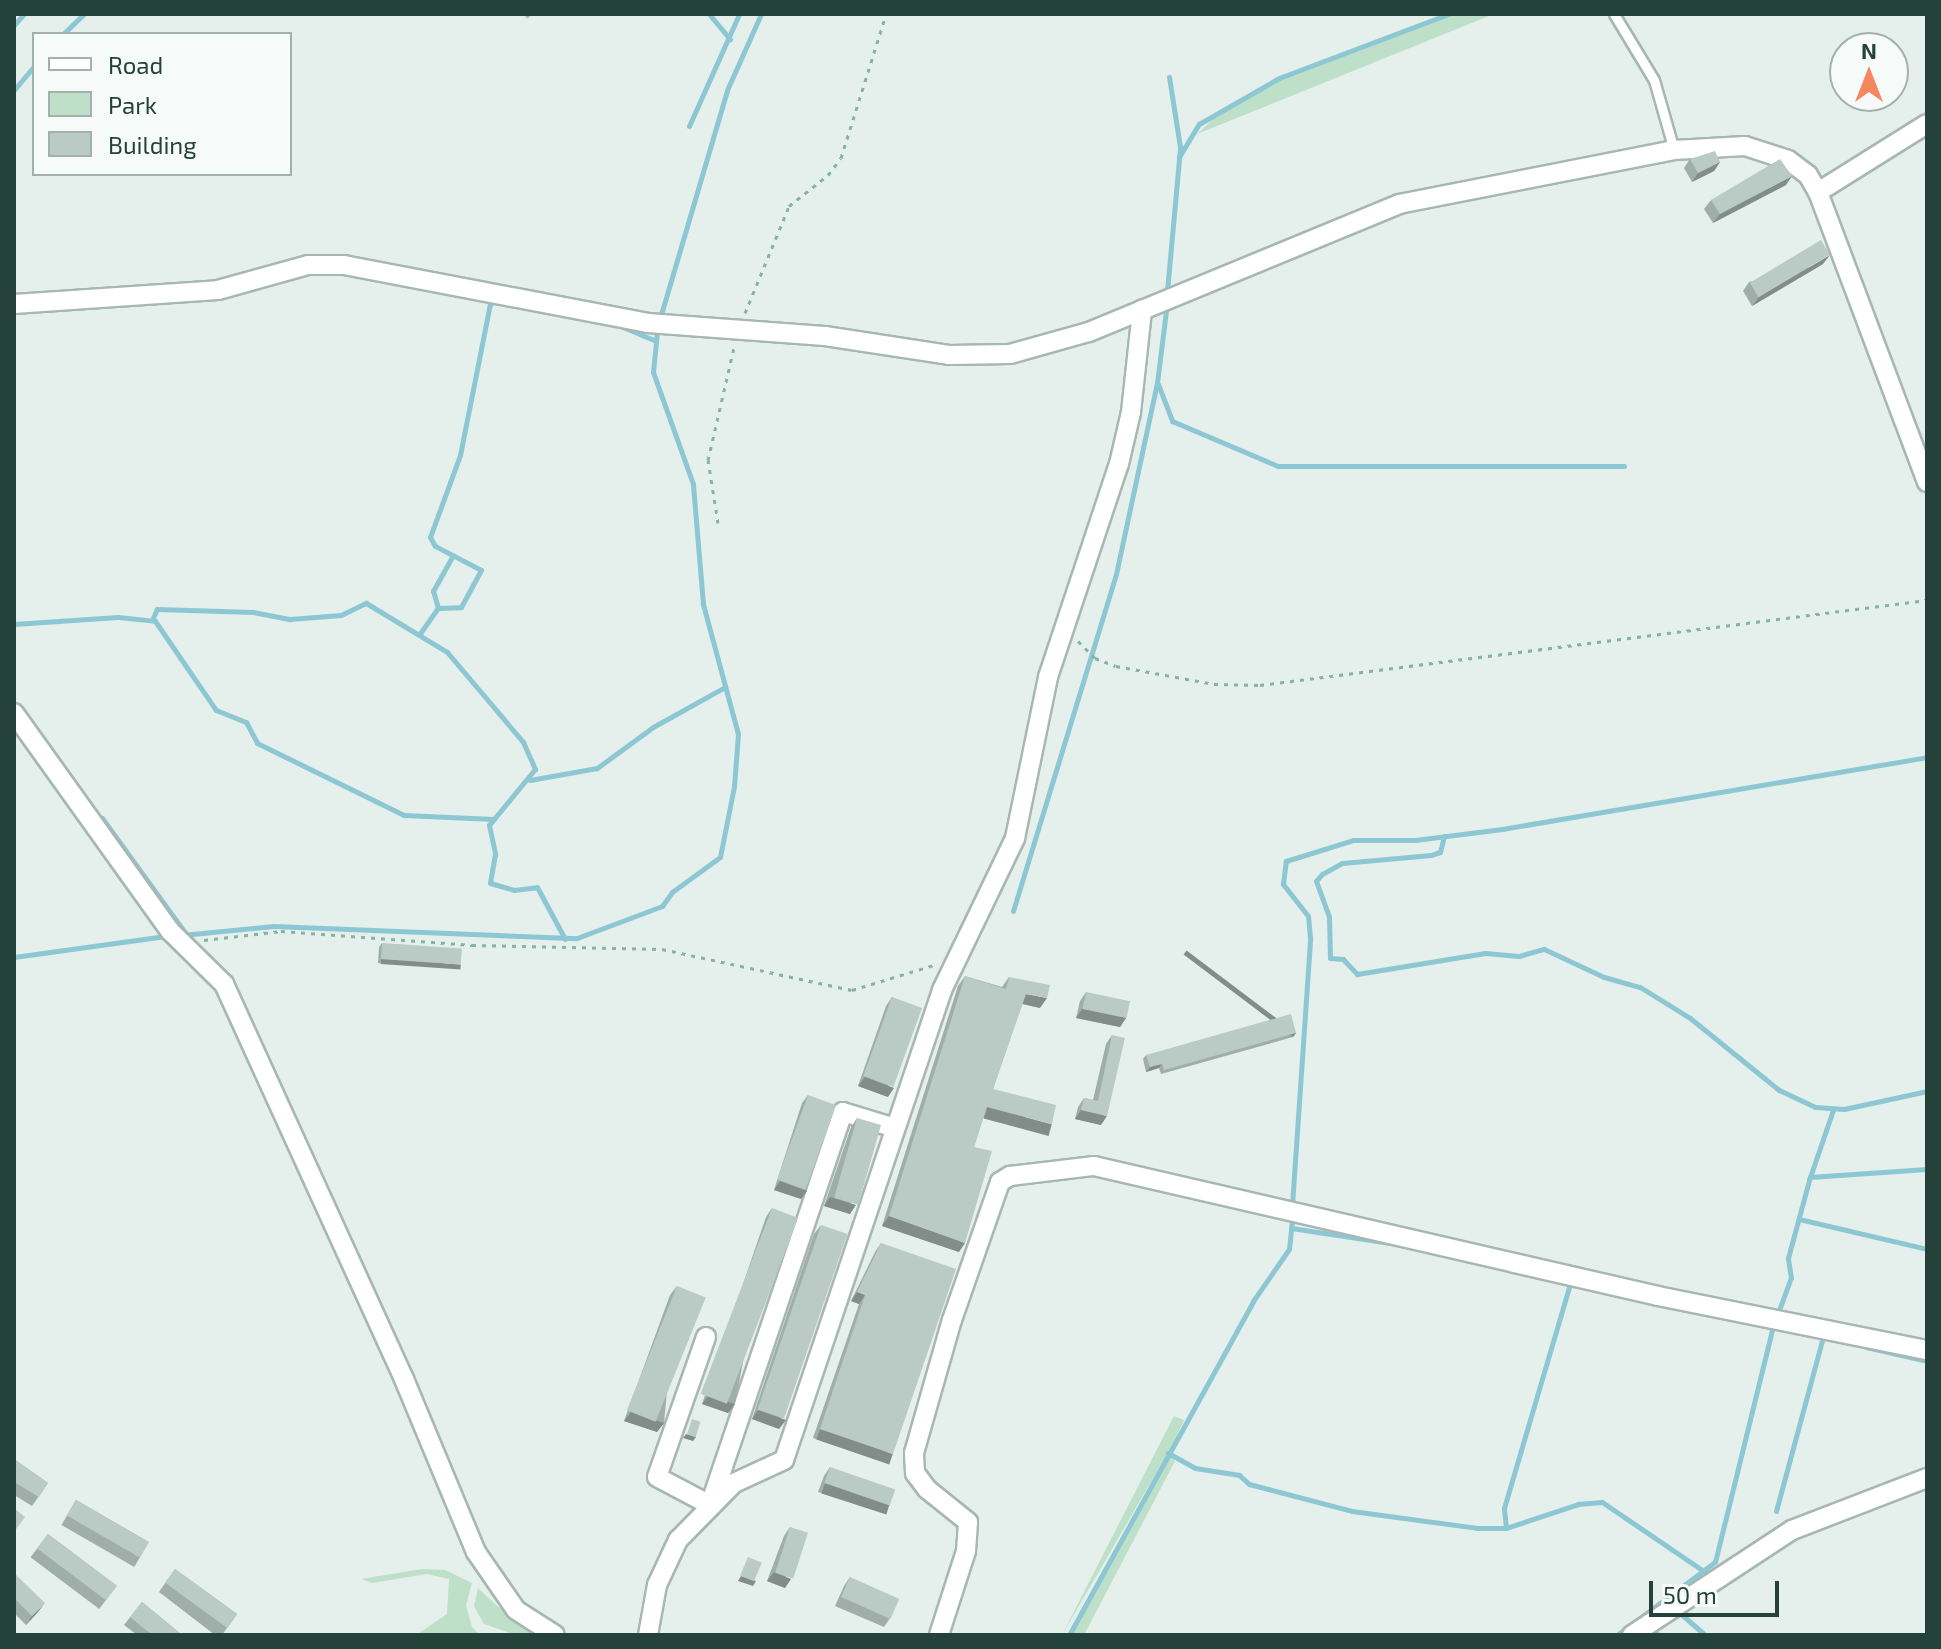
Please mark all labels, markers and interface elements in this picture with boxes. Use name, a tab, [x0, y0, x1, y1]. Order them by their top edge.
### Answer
legend	[32, 32, 292, 176]
north arrow	[1829, 32, 1909, 112]
text: N	[1861, 37, 1877, 63]
text: Road	[108, 50, 163, 79]
text: Park	[108, 90, 157, 119]
text: Building	[108, 130, 197, 159]
scale bar	[1653, 1565, 1783, 1615]
text: 50 m	[1663, 1580, 1717, 1609]

